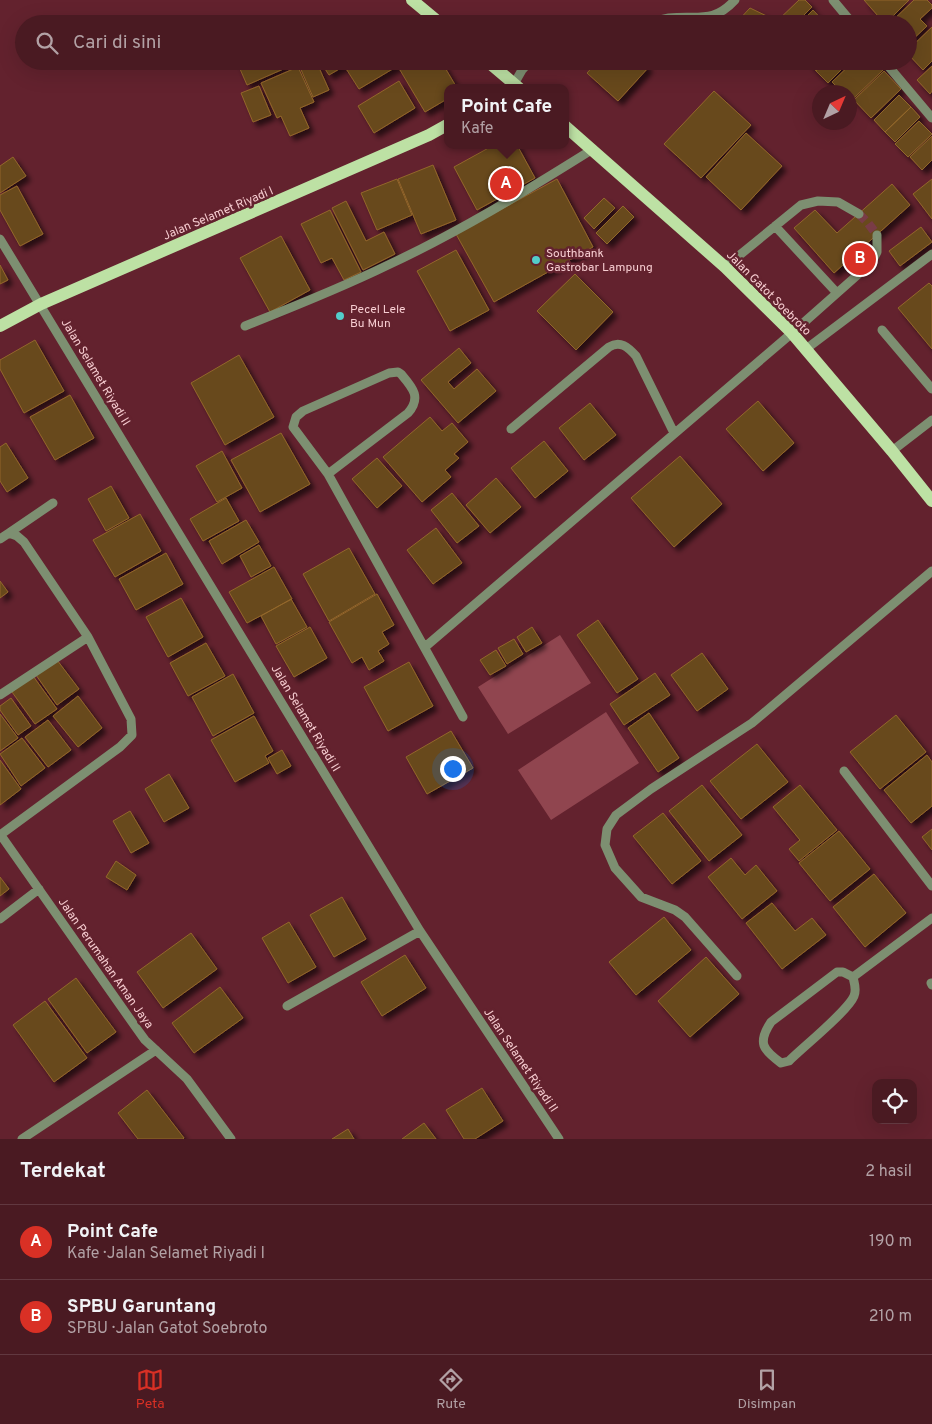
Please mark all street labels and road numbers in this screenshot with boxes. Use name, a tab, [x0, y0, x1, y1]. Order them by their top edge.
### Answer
street label: Jalan Selamet Riyadi I	[161, 183, 276, 244]
street label: Jalan Gatot Soebroto	[722, 248, 814, 340]
street label: Jalan Selamet Riyadi II	[57, 316, 133, 429]
street label: Jalan Selamet Riyadi II	[267, 662, 343, 775]
street label: Jalan Perumahan Aman Jaya	[54, 895, 157, 1032]
street label: Jalan Selamet Riyadi II	[479, 1005, 561, 1116]

